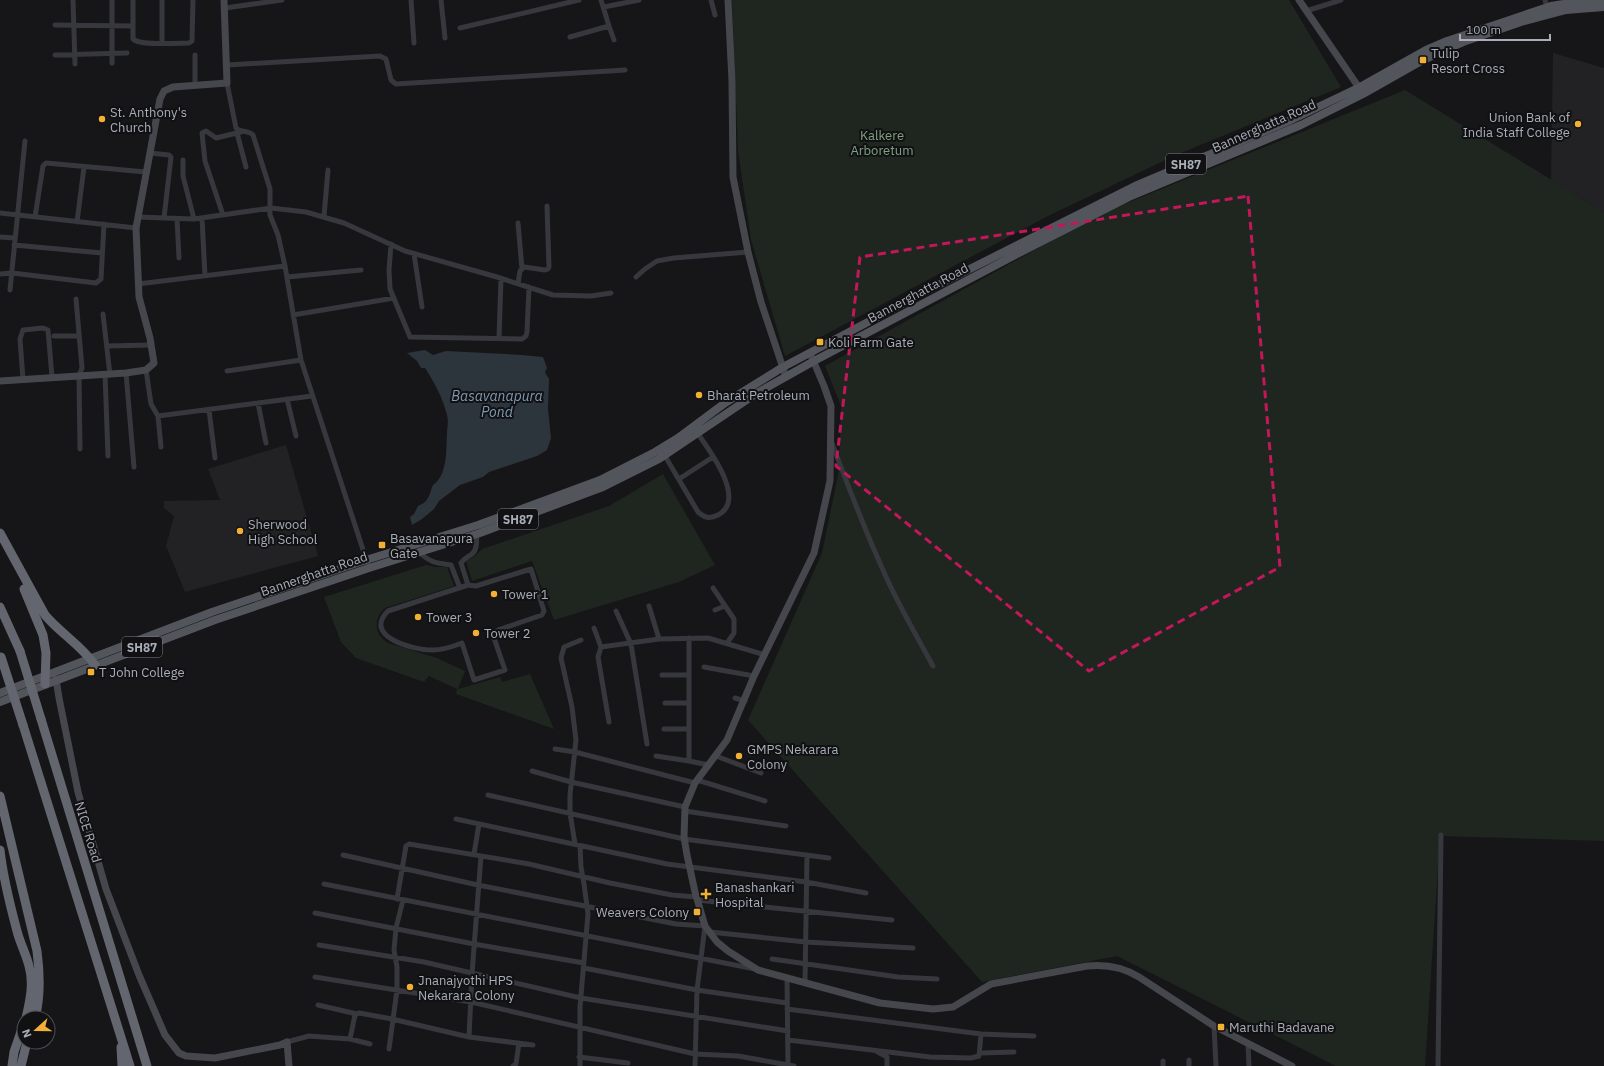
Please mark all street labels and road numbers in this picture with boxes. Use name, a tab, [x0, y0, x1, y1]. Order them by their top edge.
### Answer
street label: Bannerghatta Road	[1209, 95, 1319, 157]
road number: SH87	[1166, 154, 1206, 174]
street label: Bannerghatta Road	[865, 259, 971, 327]
road number: SH87	[498, 509, 538, 529]
street label: Bannerghatta Road	[258, 548, 370, 600]
road number: SH87	[122, 637, 162, 657]
street label: NICE Road	[71, 799, 105, 865]

